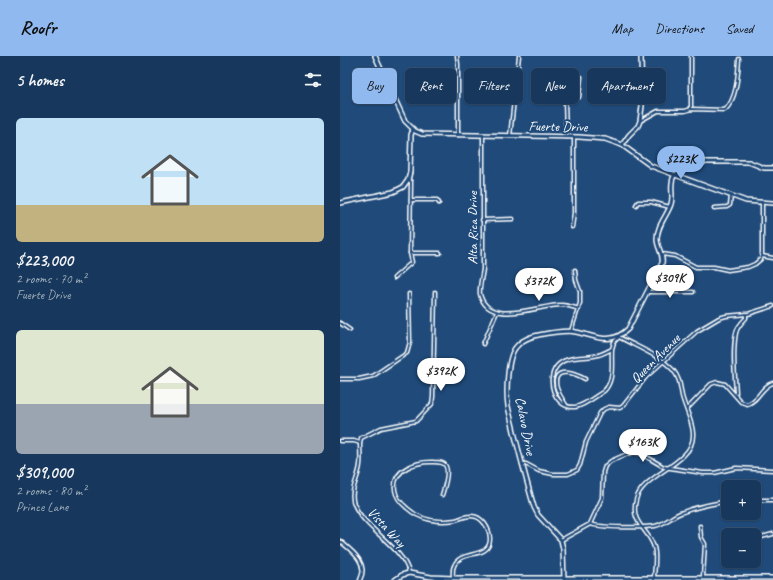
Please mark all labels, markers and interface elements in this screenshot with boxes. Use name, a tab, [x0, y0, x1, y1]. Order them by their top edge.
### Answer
text: Roofr	[20, 16, 56, 40]
text: Map	[612, 20, 633, 37]
text: Directions	[655, 20, 704, 37]
text: Saved	[726, 20, 753, 37]
chip: Buy	[352, 68, 397, 104]
chip: Rent	[405, 68, 456, 104]
chip: Filters	[464, 68, 523, 104]
chip: New	[531, 68, 579, 104]
chip: Apartment	[587, 68, 666, 104]
icon: filters	[302, 69, 324, 91]
text: 5 homes	[16, 70, 64, 91]
street label: Fuerte Drive	[529, 117, 589, 136]
icon: home	[134, 144, 206, 216]
pin: $223K	[653, 146, 709, 180]
text: $223K	[666, 151, 696, 167]
street label: Alta Rica Drive	[464, 190, 481, 265]
text: $223,000	[16, 250, 73, 271]
pin: $309K	[642, 265, 698, 299]
pin: $372K	[511, 268, 567, 302]
text: $309K	[655, 270, 685, 286]
text: 2 rooms · 70 m²	[16, 271, 86, 287]
text: $372K	[524, 273, 554, 289]
text: Fuerte Drive	[16, 287, 70, 303]
street label: Queen Avenue	[627, 329, 685, 387]
icon: home	[134, 356, 206, 428]
pin: $392K	[413, 358, 469, 392]
text: $392K	[426, 363, 456, 379]
street label: Calavo Drive	[512, 396, 540, 458]
pin: $163K	[615, 429, 671, 463]
text: $163K	[628, 434, 658, 450]
text: $309,000	[16, 462, 73, 483]
map controls	[721, 480, 761, 568]
button: +	[721, 480, 761, 520]
text: 2 rooms · 80 m²	[16, 483, 86, 499]
text: Prince Lane	[16, 499, 68, 515]
street label: Vista Way	[364, 504, 410, 552]
button: −	[721, 528, 761, 568]

